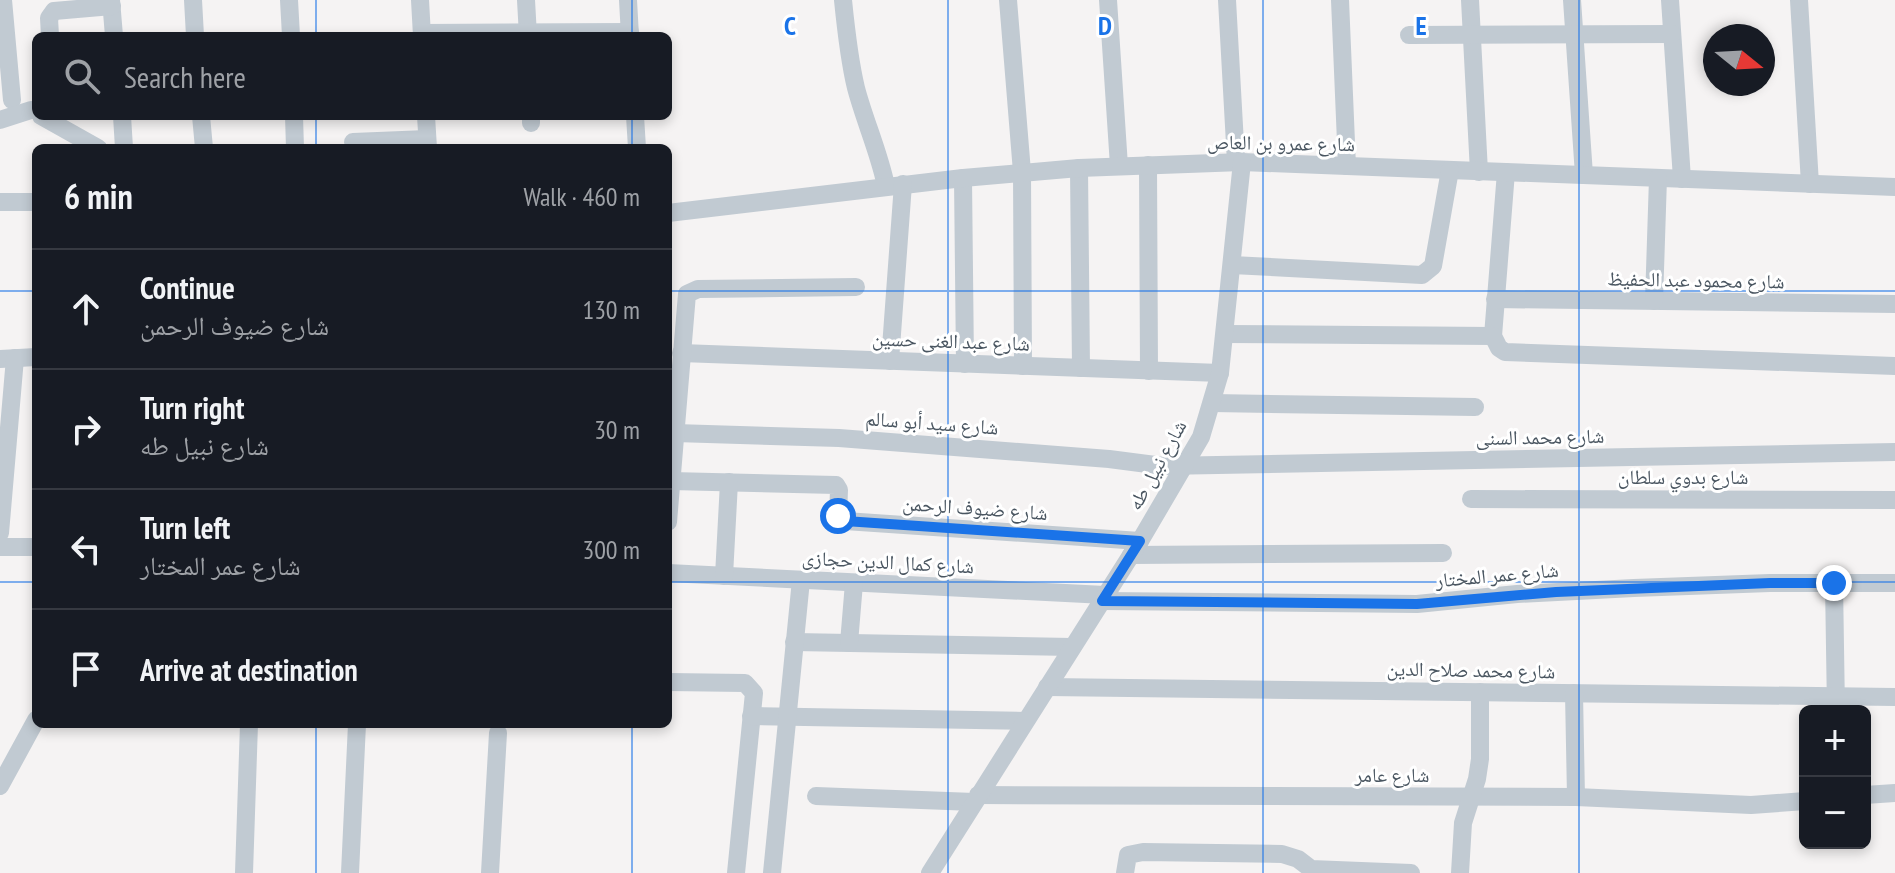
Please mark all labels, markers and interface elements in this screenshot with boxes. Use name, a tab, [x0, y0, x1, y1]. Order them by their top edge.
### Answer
text: C	[784, 9, 796, 42]
text: D	[1098, 9, 1112, 42]
text: E	[1415, 9, 1427, 42]
north arrow	[1703, 24, 1775, 96]
search box	[32, 32, 672, 120]
icon: search	[60, 54, 104, 98]
text: Search here	[124, 57, 246, 96]
street label: شارع عمرو بن العاص	[1207, 129, 1355, 157]
text: 6 min	[64, 174, 133, 218]
text: Walk · 460 m	[523, 180, 640, 213]
street label: شارع محمود عبد الحفيظ	[1607, 265, 1785, 295]
text: Continue	[140, 268, 235, 307]
icon: ahead	[64, 287, 108, 331]
text: 130 m	[582, 293, 640, 326]
text: شارع ضيوف الرحمن	[140, 309, 329, 342]
street label: شارع عبد الغنى حسين	[872, 325, 1030, 357]
text: Turn right	[140, 388, 244, 427]
street label: شارع سيد أبو سالم	[865, 405, 999, 442]
icon: right	[64, 407, 108, 451]
text: 30 m	[594, 413, 640, 446]
street label: شارع نبيل طه	[1122, 415, 1192, 515]
street label: شارع محمد السنى	[1476, 423, 1604, 451]
text: شارع نبيل طه	[140, 429, 269, 462]
street label: شارع بدوي سلطان	[1618, 464, 1748, 493]
street label: شارع ضيوف الرحمن	[902, 490, 1048, 526]
route start	[820, 498, 856, 534]
text: Turn left	[140, 508, 230, 547]
icon: left	[64, 527, 108, 571]
text: 300 m	[582, 533, 640, 566]
street label: شارع كمال الدين حجازى	[801, 545, 975, 579]
text: شارع عمر المختار	[140, 549, 301, 582]
street label: شارع عمر المختار	[1433, 557, 1560, 593]
route end	[1816, 565, 1852, 601]
icon: arrive	[64, 647, 108, 691]
text: Arrive at destination	[140, 650, 358, 689]
street label: شارع محمد صلاح الدين	[1386, 656, 1556, 684]
map controls	[1799, 705, 1871, 849]
button: +	[1799, 705, 1871, 777]
street label: شارع عامر	[1354, 762, 1429, 788]
button: −	[1799, 777, 1871, 849]

